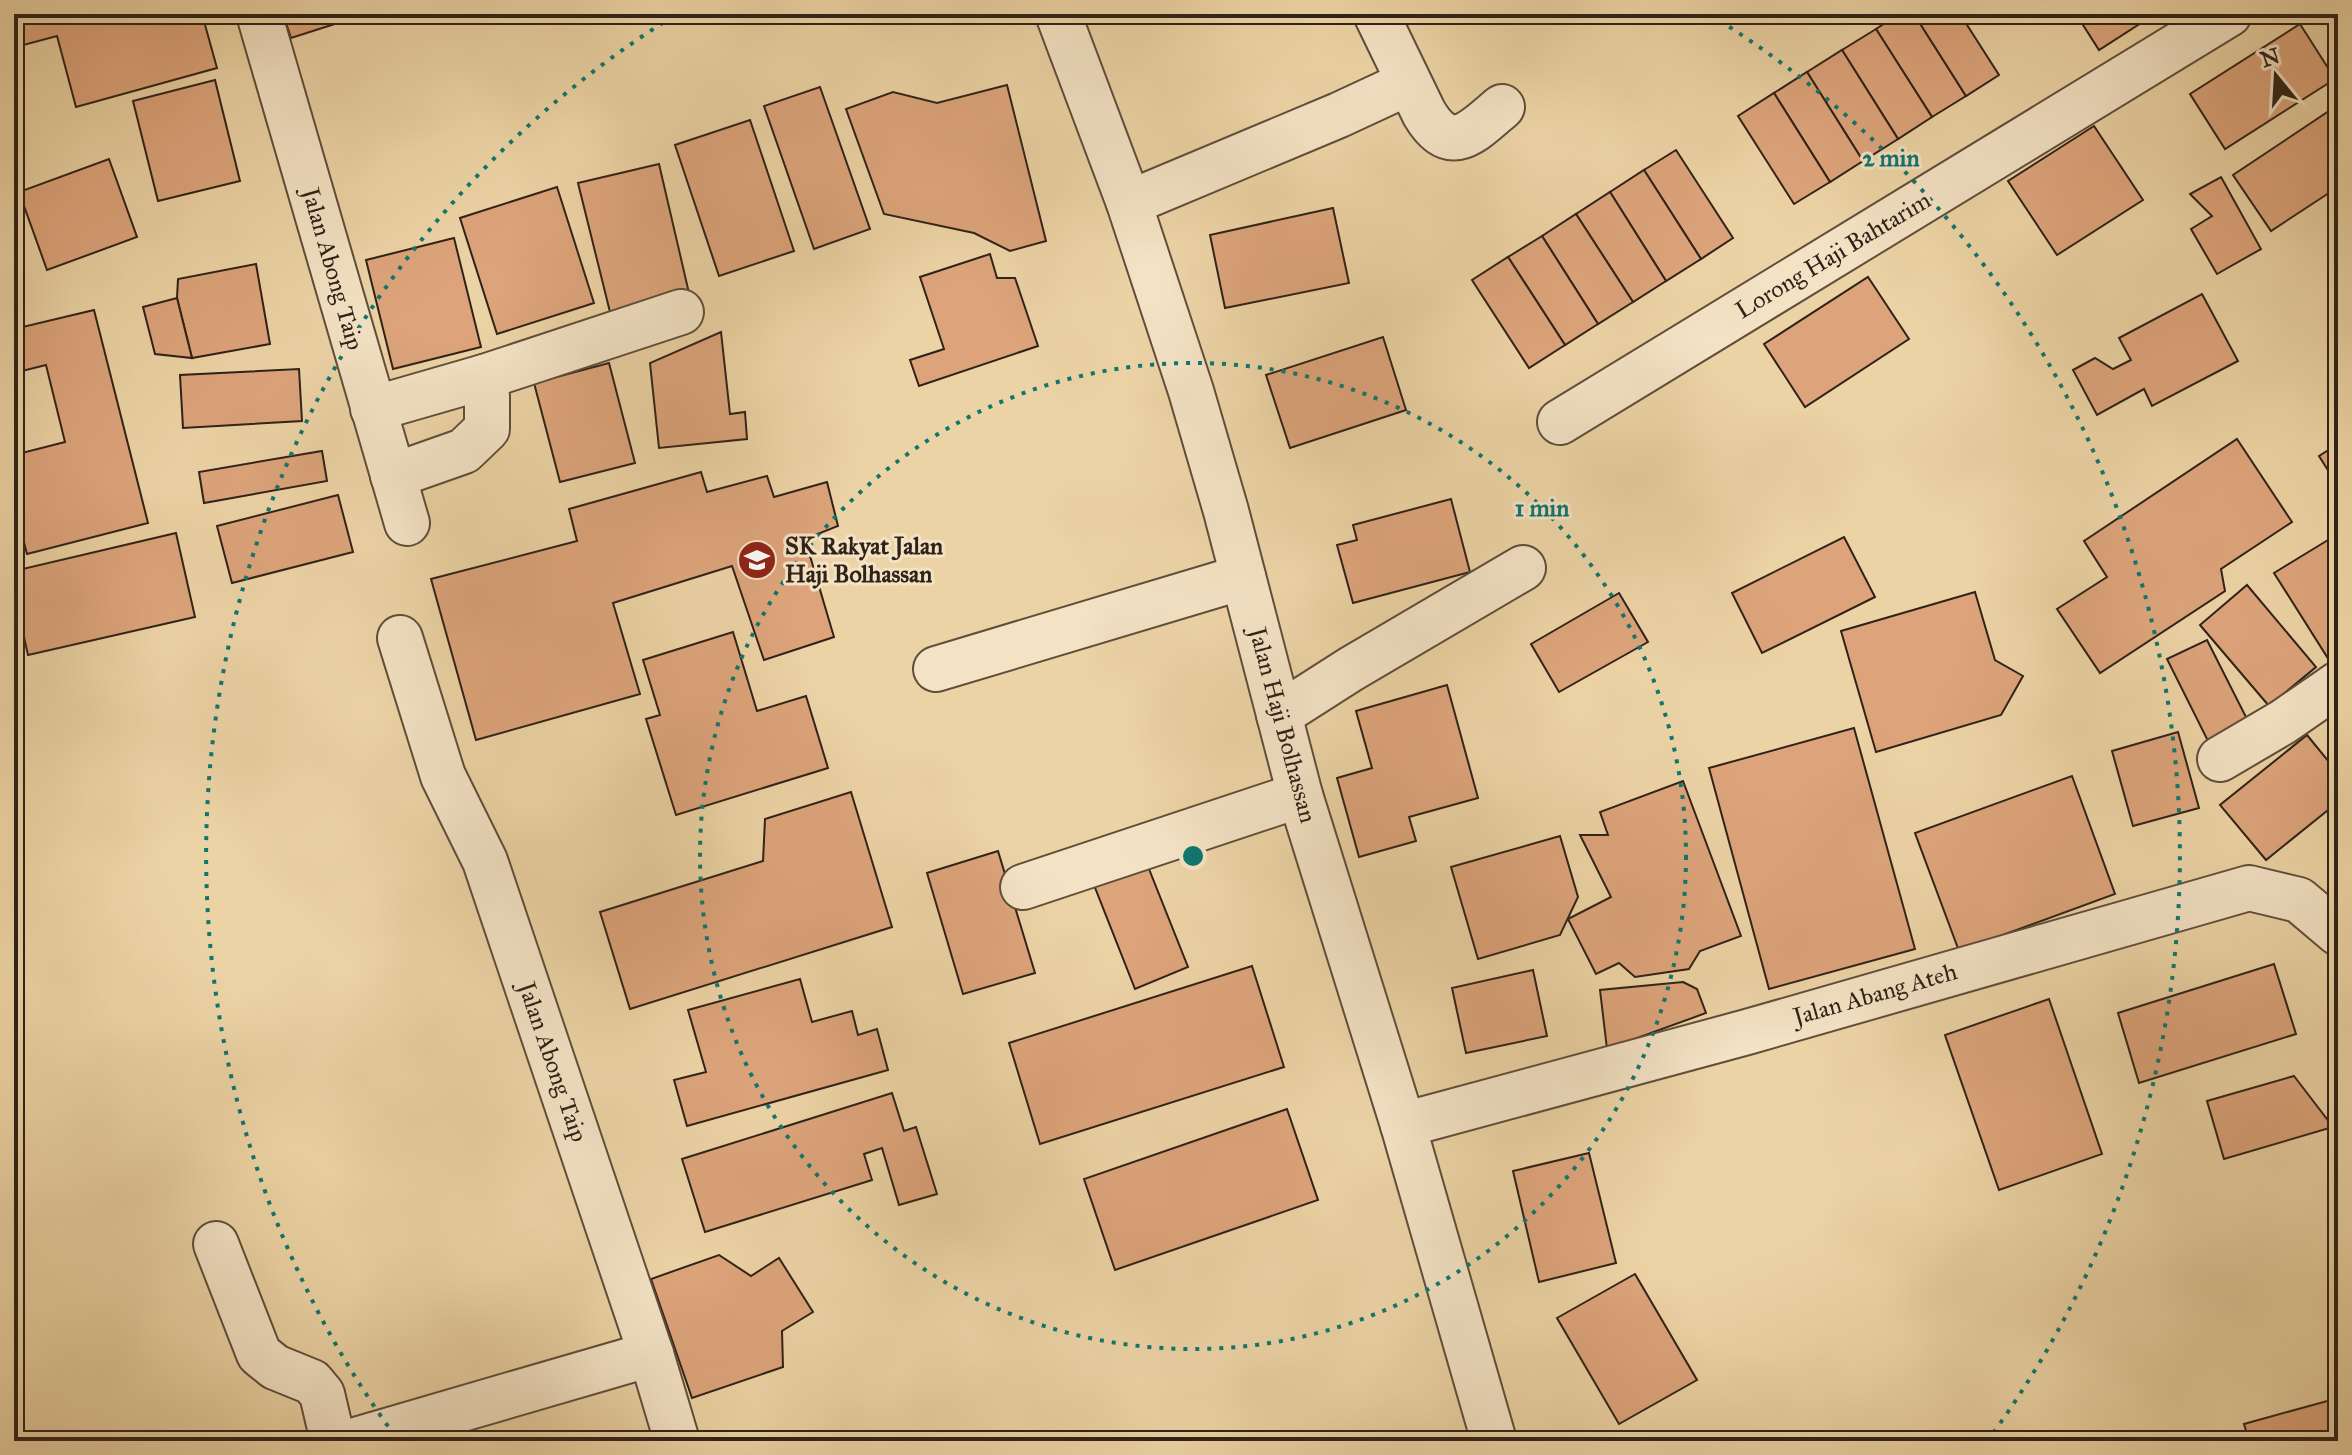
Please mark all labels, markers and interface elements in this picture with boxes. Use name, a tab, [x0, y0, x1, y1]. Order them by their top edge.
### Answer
north arrow	[2236, 36, 2316, 116]
text: N	[2257, 42, 2283, 73]
text: 2 min	[1863, 143, 1919, 173]
street label: Jalan Abong Taip	[295, 182, 370, 354]
street label: Lorong Haji Bahtarim	[1730, 185, 1936, 325]
text: 1 min	[1515, 493, 1569, 523]
place label: SK Rakyat Jalan Haji Bolhassan	[785, 531, 943, 589]
school or university icon: SK Rakyat Jalan Haji Bolhassan	[736, 539, 778, 581]
street label: Jalan Haji Bolhassan	[1242, 621, 1324, 826]
centre of rings	[1179, 842, 1207, 870]
street label: Jalan Abang Ateh	[1787, 956, 1960, 1033]
street label: Jalan Abong Taip	[511, 975, 594, 1146]

